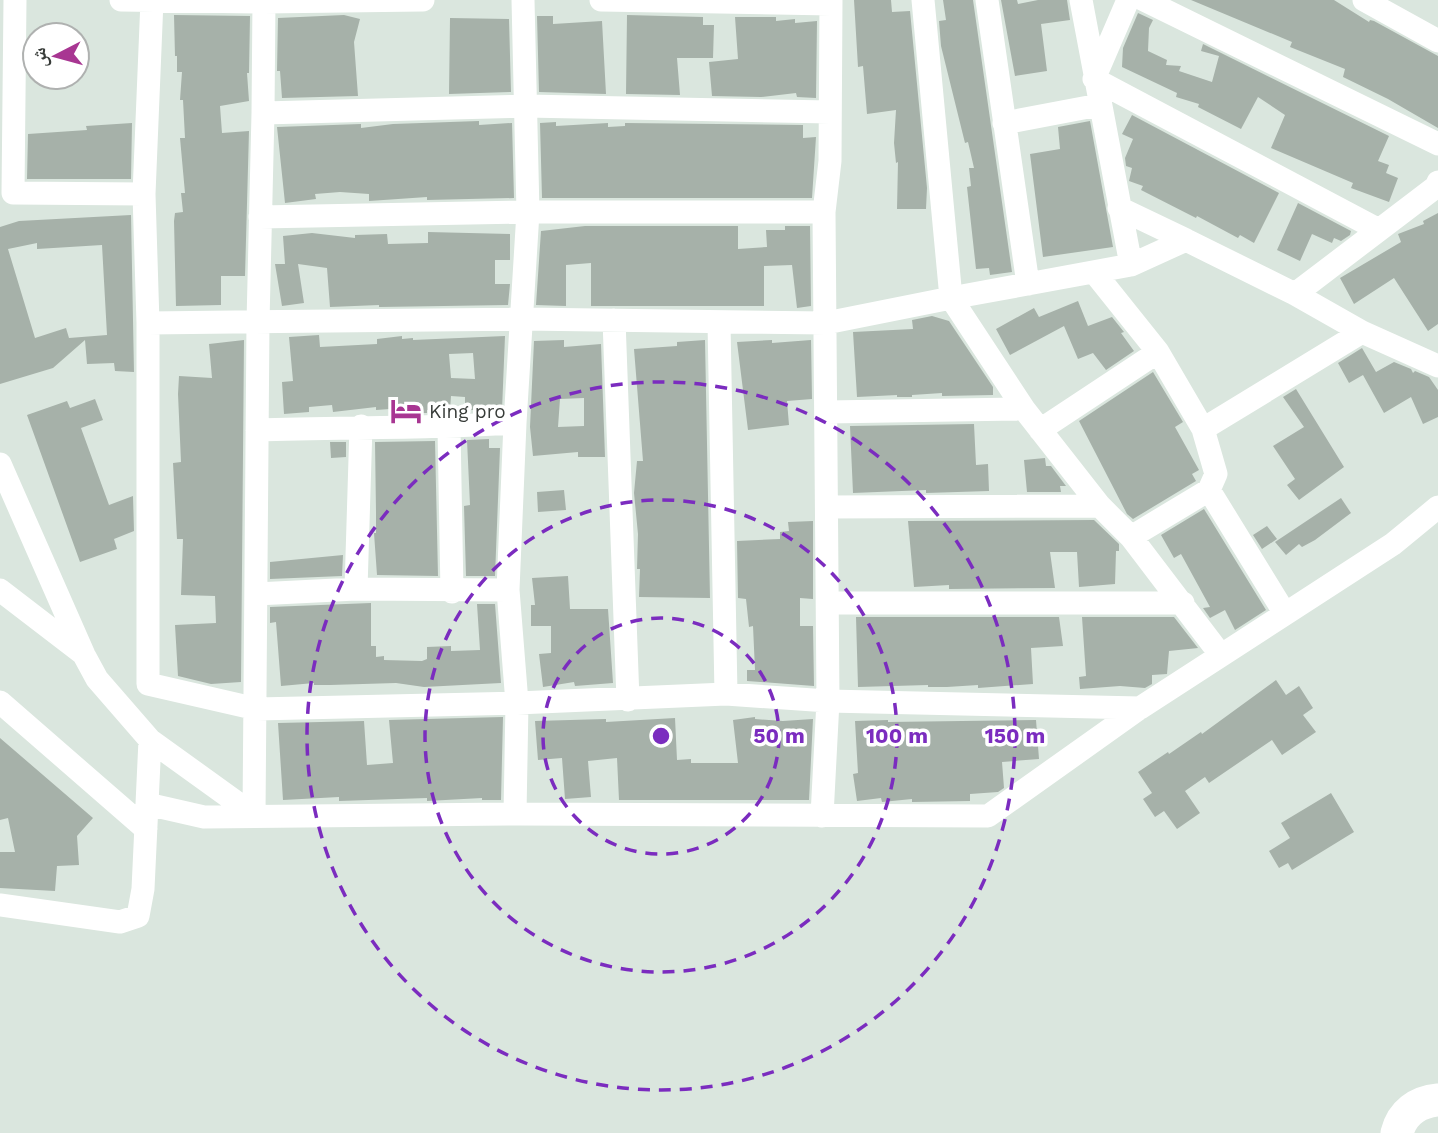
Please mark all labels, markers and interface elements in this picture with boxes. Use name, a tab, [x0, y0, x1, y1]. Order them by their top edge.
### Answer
north arrow	[21, 21, 91, 91]
text: ش	[27, 46, 52, 69]
hotel icon: King pro	[389, 394, 423, 428]
place label: King pro	[429, 400, 506, 423]
text: 50 m	[753, 723, 805, 748]
text: 100 m	[866, 723, 928, 748]
text: 150 m	[985, 723, 1045, 748]
centre of rings	[649, 724, 673, 748]

